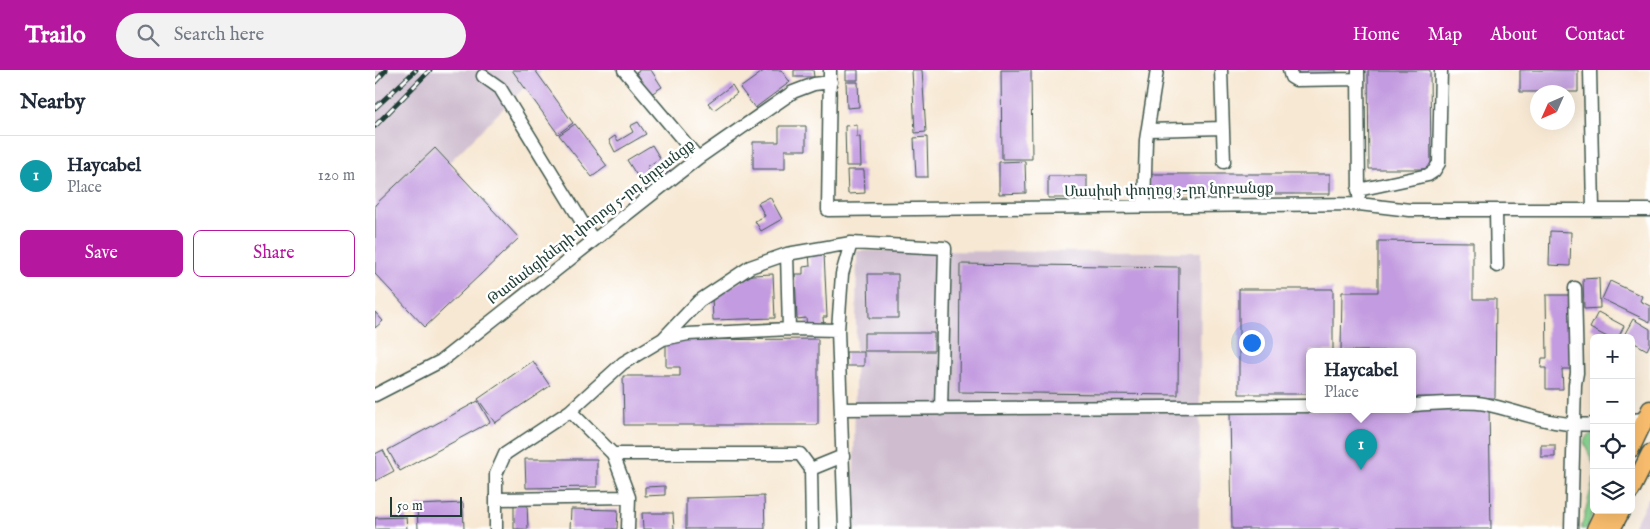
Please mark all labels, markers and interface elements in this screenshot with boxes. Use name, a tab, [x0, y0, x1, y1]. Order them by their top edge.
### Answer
search box	[116, 13, 466, 58]
text: Trailo	[25, 20, 86, 51]
icon: search	[134, 21, 162, 49]
text: Search here	[174, 23, 264, 47]
text: Home	[1353, 24, 1400, 47]
text: Map	[1428, 24, 1462, 47]
text: About	[1490, 24, 1537, 47]
text: Contact	[1565, 24, 1625, 47]
north arrow	[1530, 85, 1575, 130]
text: Nearby	[20, 89, 85, 116]
street label: Թամանցիների փողոց 5-րդ նրբանցք	[483, 135, 699, 309]
text: Haycabel	[67, 154, 141, 178]
text: 1	[33, 166, 39, 186]
text: 120 m	[318, 166, 355, 186]
text: Place	[67, 178, 102, 198]
street label: Մասիսի փողոց 3-րդ նրբանցք	[1064, 179, 1274, 201]
button: Save	[20, 230, 183, 277]
button: Share	[193, 230, 355, 277]
your location	[1239, 330, 1265, 356]
map controls	[1590, 334, 1635, 514]
button: +	[1590, 334, 1635, 379]
popup	[1306, 348, 1416, 413]
text: Haycabel	[1324, 359, 1398, 383]
button: −	[1590, 379, 1635, 424]
text: Place	[1324, 383, 1359, 403]
button: locate	[1590, 424, 1635, 469]
pin: 1	[1345, 429, 1377, 470]
button: layers	[1590, 469, 1635, 514]
scale bar	[390, 494, 463, 517]
text: 50 m	[397, 497, 423, 515]

